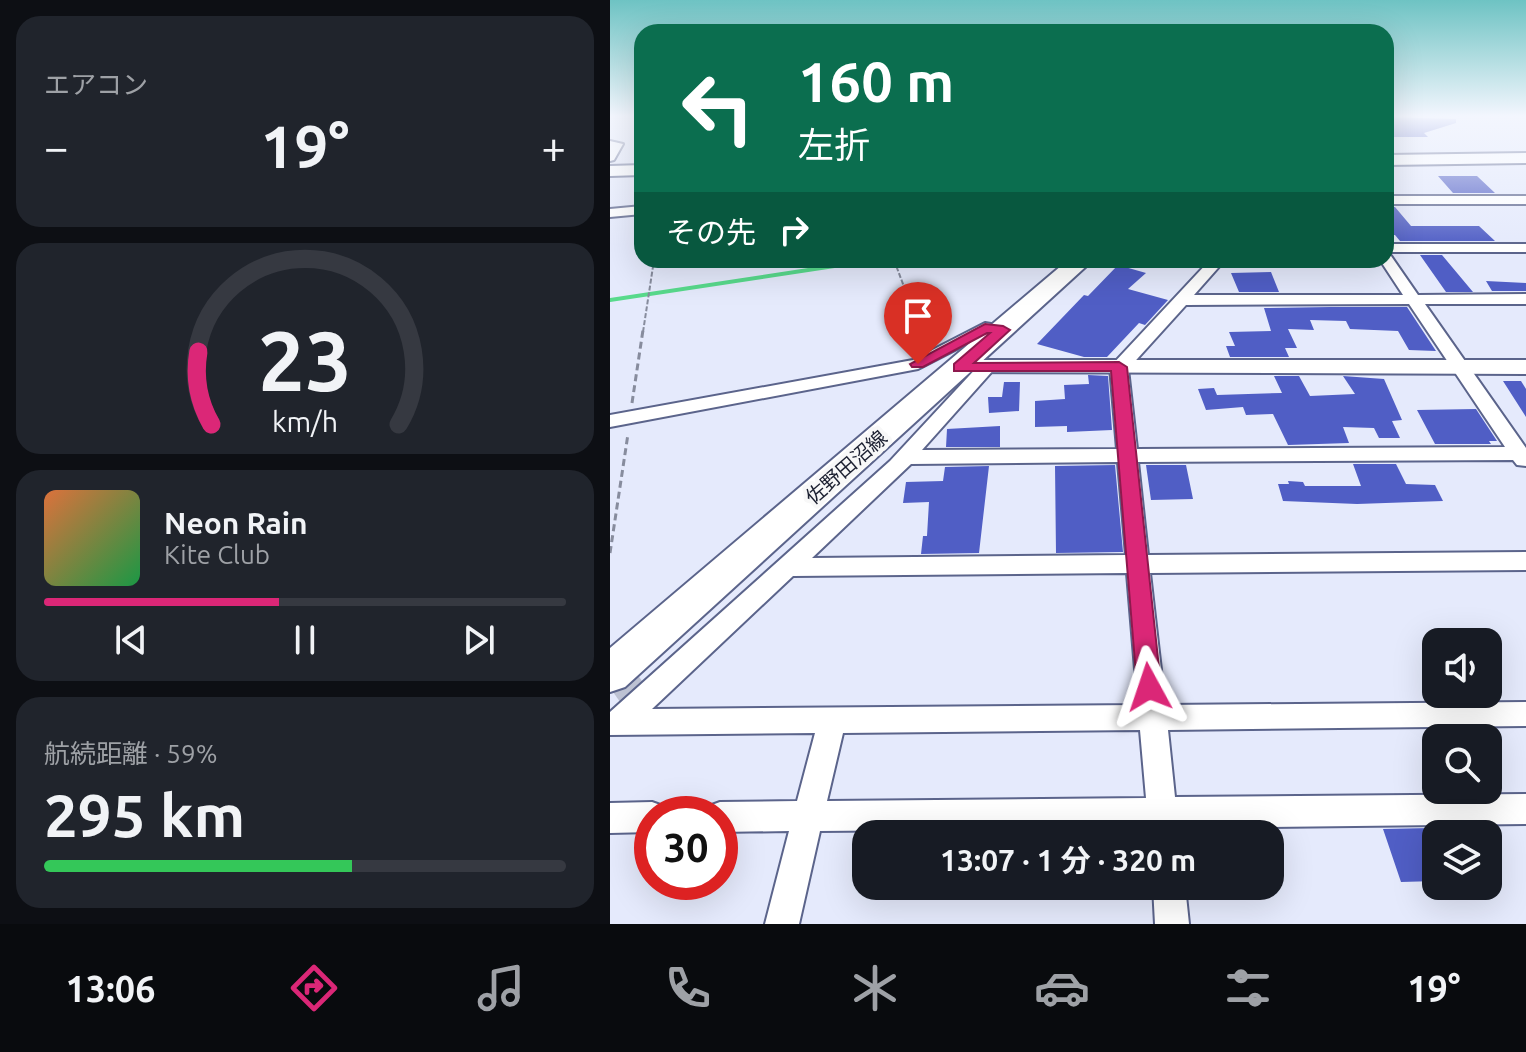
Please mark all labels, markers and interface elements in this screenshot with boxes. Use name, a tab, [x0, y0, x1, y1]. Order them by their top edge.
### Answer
text: 160 m	[798, 50, 954, 113]
icon: left	[666, 56, 770, 160]
text: エアコン	[44, 70, 148, 99]
text: 19°	[261, 112, 349, 179]
text: −	[44, 122, 69, 171]
text: +	[541, 122, 566, 171]
text: 左折	[798, 124, 870, 165]
icon: right	[772, 208, 816, 252]
text: その先	[666, 215, 756, 249]
pin	[884, 282, 952, 364]
icon: arrive	[896, 294, 940, 338]
text: 23	[258, 312, 352, 406]
text: km/h	[272, 405, 338, 437]
street label: 佐野田沼線	[801, 426, 891, 508]
text: Neon Rain	[164, 506, 308, 540]
text: Kite Club	[164, 540, 270, 569]
icon: previous	[109, 618, 153, 662]
icon: pause	[283, 618, 327, 662]
icon: next	[457, 618, 501, 662]
map controls	[1422, 628, 1502, 900]
button: sound	[1422, 628, 1502, 708]
position arrow	[1107, 645, 1191, 729]
button: search	[1422, 724, 1502, 804]
text: 航続距離 · 59%	[44, 739, 218, 768]
text: 295 km	[44, 781, 245, 848]
speed limit sign: 30	[634, 796, 738, 900]
button: layers	[1422, 820, 1502, 900]
text: 13:07 · 1 分 · 320 m	[940, 843, 1196, 877]
icon: directions	[286, 960, 342, 1016]
icon: music	[473, 960, 529, 1016]
icon: phone	[660, 960, 716, 1016]
icon: climate	[847, 960, 903, 1016]
icon: car	[1034, 960, 1090, 1016]
icon: filters	[1220, 960, 1276, 1016]
text: 13:06	[65, 968, 155, 1009]
text: 19°	[1407, 968, 1461, 1009]

